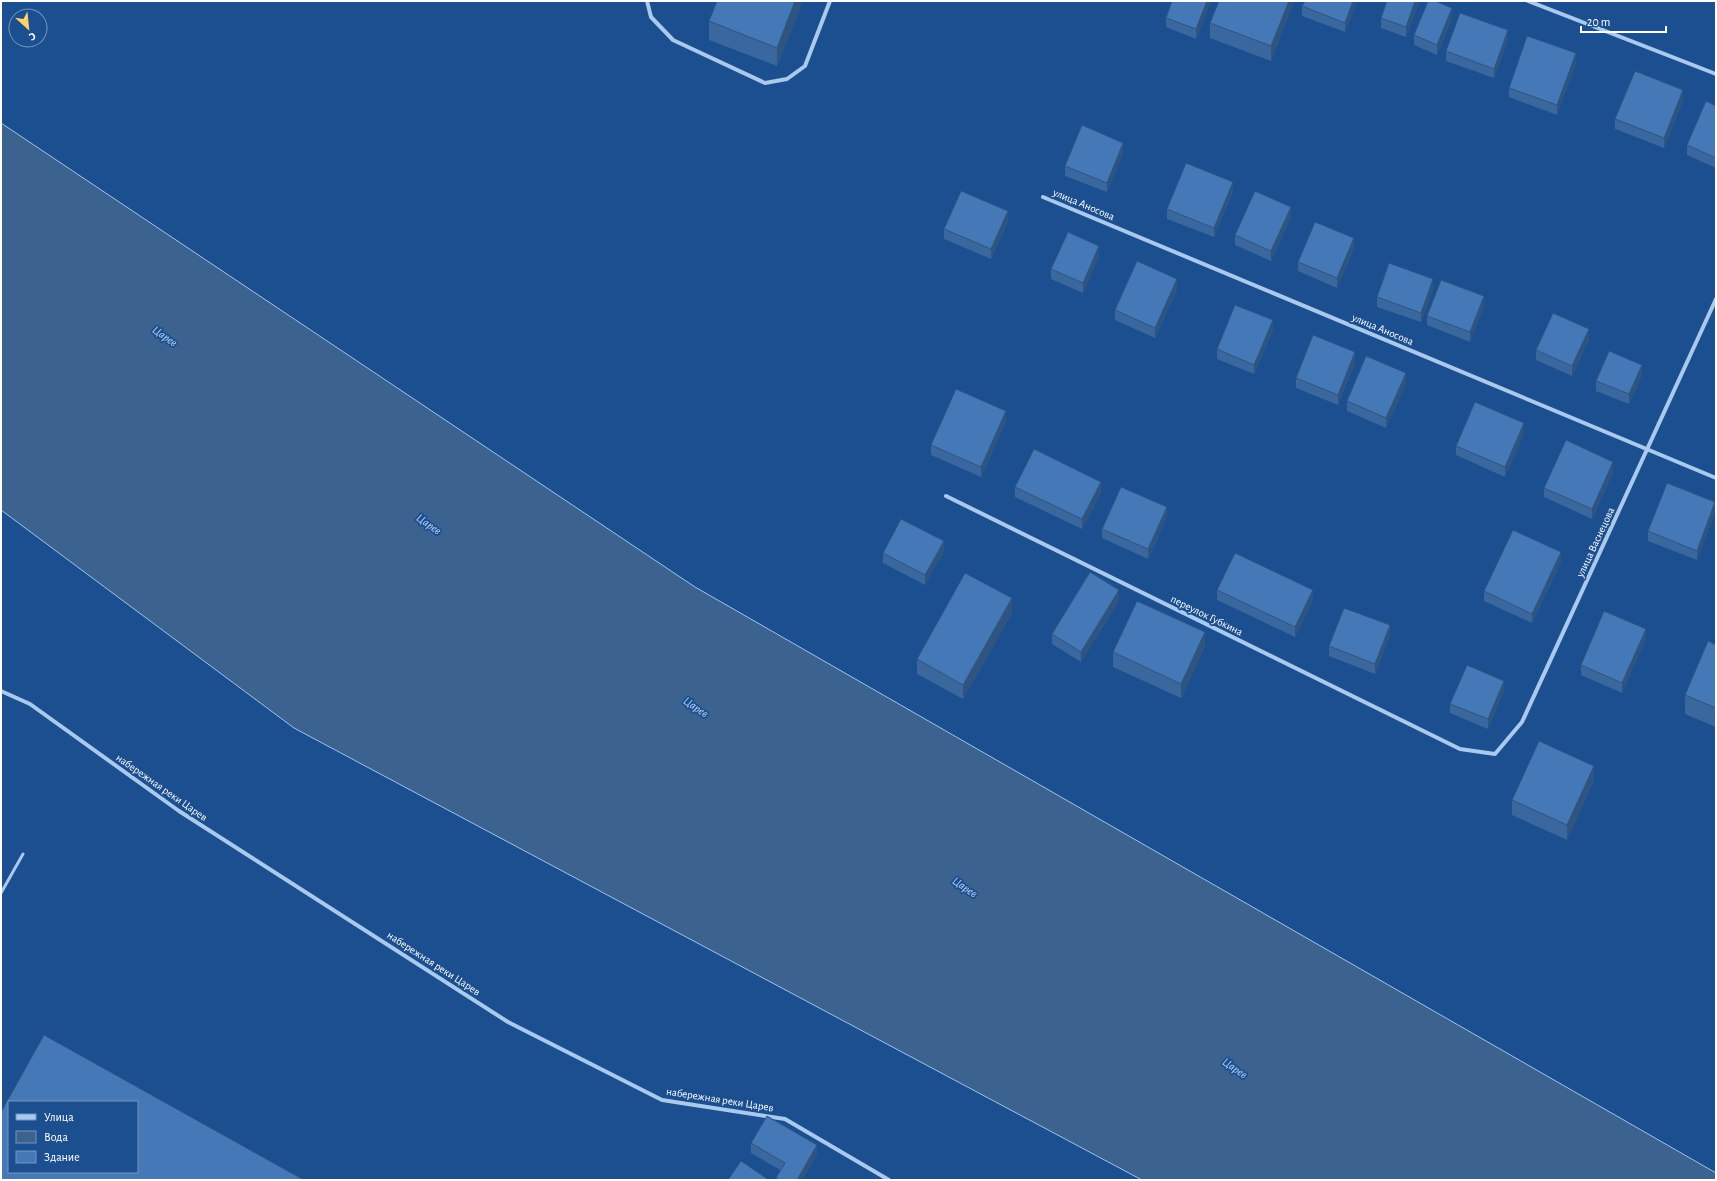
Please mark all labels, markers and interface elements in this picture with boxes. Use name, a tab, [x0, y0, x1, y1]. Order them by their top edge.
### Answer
north arrow	[8, 8, 48, 48]
scale bar	[1581, 8, 1666, 34]
text: 20 m	[1587, 16, 1610, 28]
text: С	[27, 30, 38, 43]
street label: улица Аносова	[1051, 186, 1116, 222]
street label: улица Аносова	[1350, 311, 1415, 347]
water label: Царев	[150, 323, 180, 350]
street label: улица Васнецова	[1574, 506, 1616, 580]
water label: Царев	[414, 511, 444, 538]
street label: переулок Губкина	[1169, 593, 1245, 638]
water label: Царев	[681, 694, 711, 721]
street label: набережная реки Царев	[114, 752, 209, 823]
water label: Царев	[950, 874, 980, 901]
street label: набережная реки Царев	[385, 929, 482, 998]
water label: Царев	[1220, 1055, 1250, 1082]
street label: набережная реки Царев	[665, 1086, 774, 1113]
legend	[8, 1101, 138, 1173]
text: Улица	[44, 1111, 74, 1123]
text: Вода	[44, 1131, 68, 1143]
text: Здание	[44, 1151, 80, 1163]

